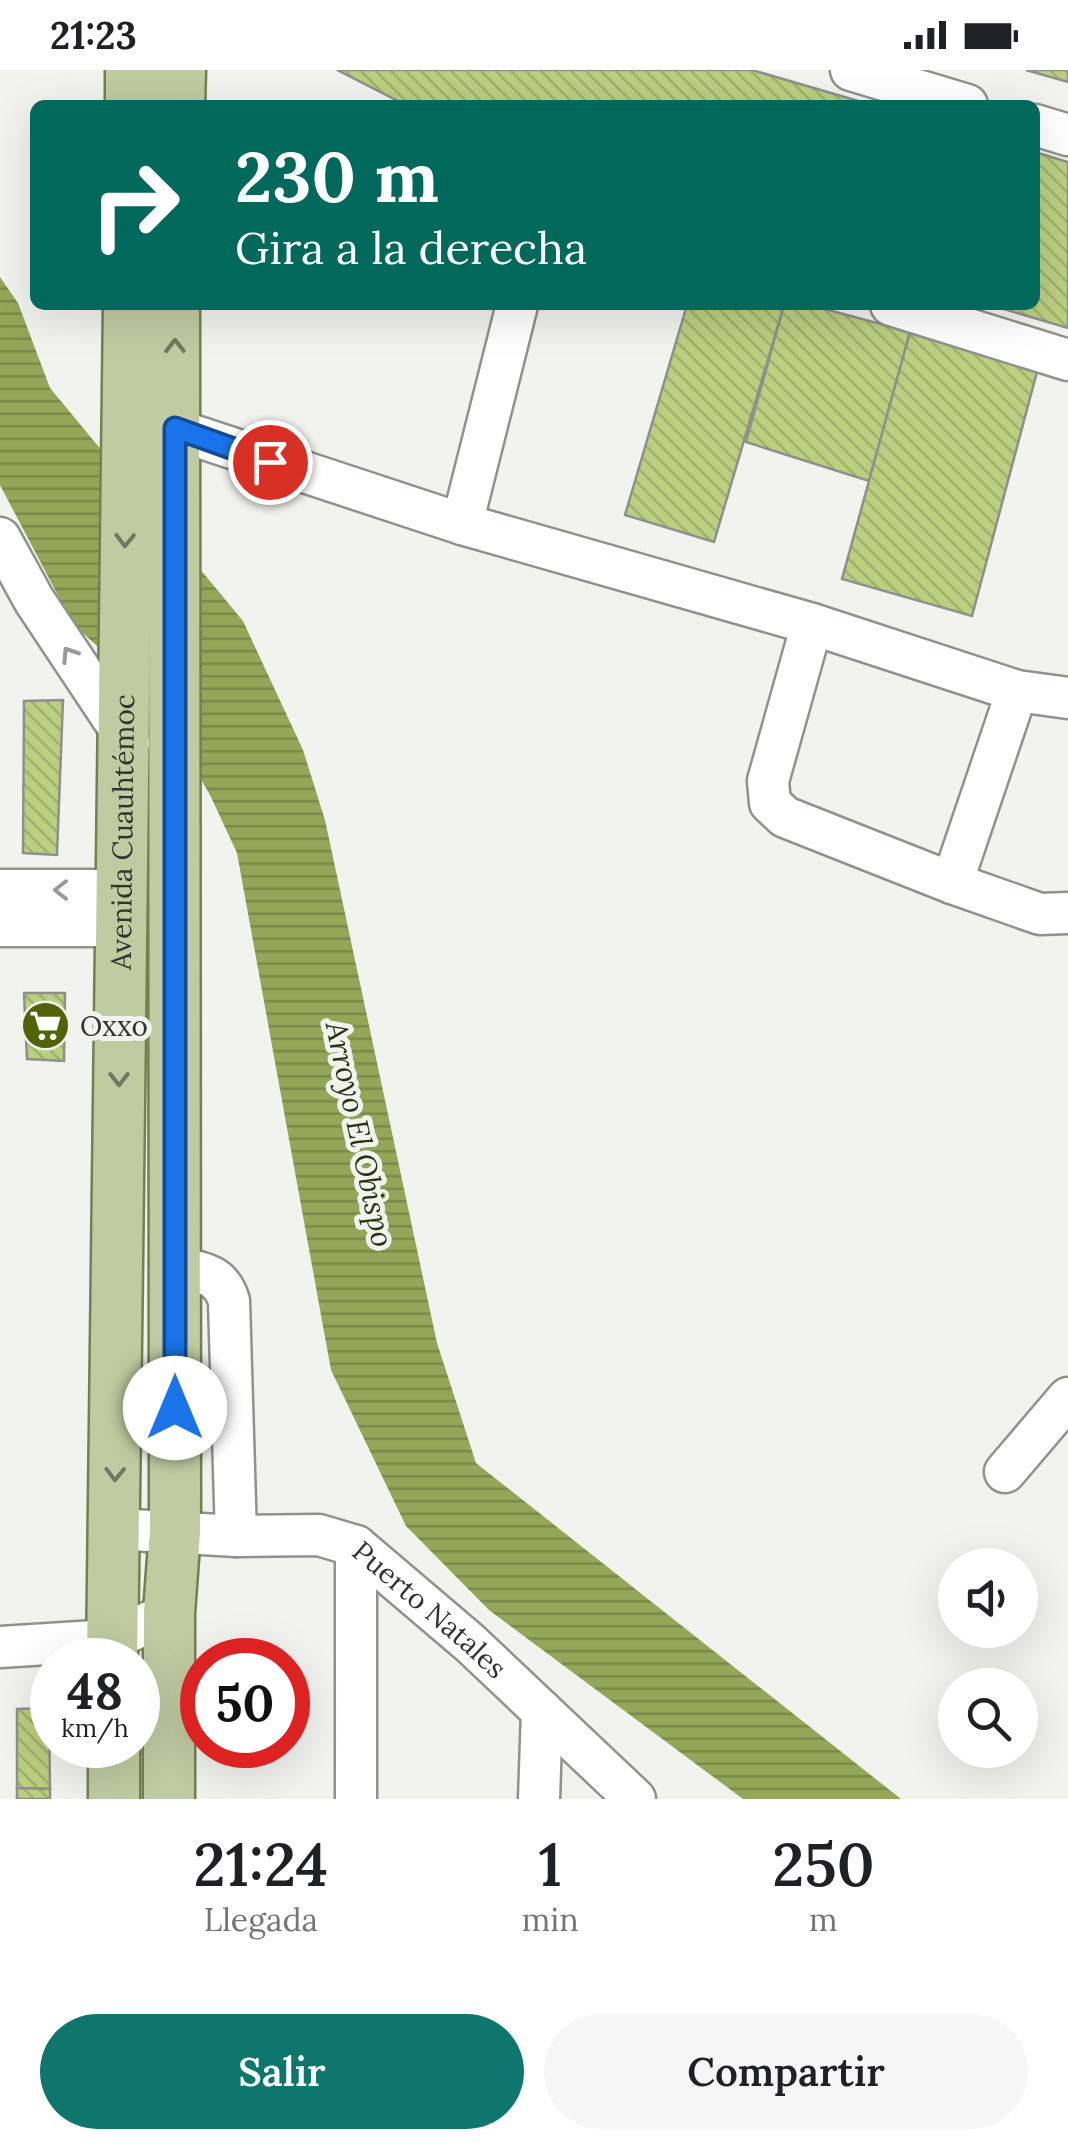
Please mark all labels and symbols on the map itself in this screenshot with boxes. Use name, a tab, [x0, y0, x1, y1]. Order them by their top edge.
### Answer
one-way arrow	[164, 337, 185, 353]
pin	[228, 420, 313, 505]
one-way arrow	[114, 532, 136, 548]
one-way arrow	[62, 647, 81, 665]
street label: Avenida Cuauhtémoc	[103, 694, 142, 971]
one-way arrow	[52, 879, 68, 901]
supermarket icon: Oxxo	[19, 1000, 71, 1052]
place label: Oxxo	[80, 1008, 148, 1044]
water label: Arroyo El Obispo	[317, 1017, 402, 1250]
one-way arrow	[108, 1072, 130, 1088]
position arrow	[123, 1356, 227, 1460]
one-way arrow	[105, 1467, 126, 1483]
street label: Puerto Natales	[345, 1533, 514, 1686]
speed limit sign: 50	[180, 1638, 310, 1768]

